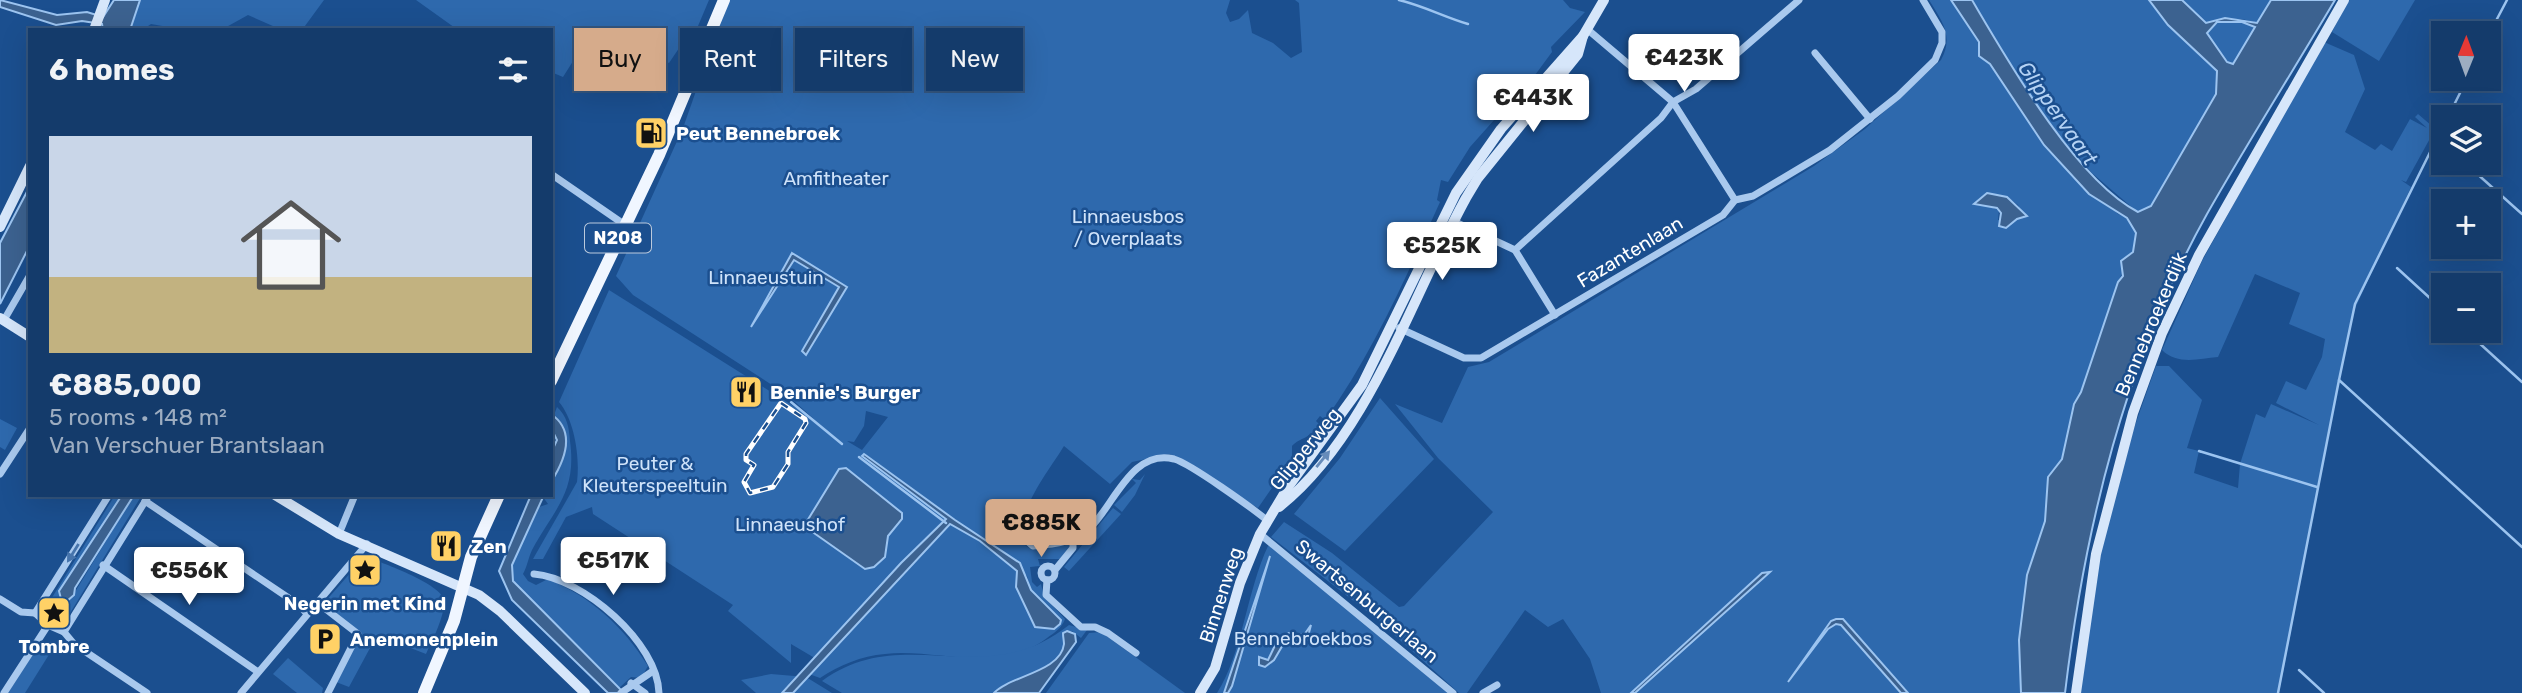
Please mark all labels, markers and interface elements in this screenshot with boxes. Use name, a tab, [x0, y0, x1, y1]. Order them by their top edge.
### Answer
north arrow	[2431, 21, 2501, 91]
map controls	[2431, 21, 2501, 343]
chip: Buy	[574, 28, 666, 91]
chip: Rent	[680, 28, 781, 91]
chip: Filters	[795, 28, 912, 91]
chip: New	[926, 28, 1023, 91]
pin: €423K	[1635, 34, 1733, 94]
text: €423K	[1644, 43, 1724, 71]
icon: filters	[494, 51, 532, 89]
text: 6 homes	[49, 52, 175, 88]
water label: Glippervaart	[2013, 56, 2104, 171]
pin: €443K	[1484, 74, 1582, 134]
text: €443K	[1493, 83, 1573, 111]
button: layers	[2431, 105, 2501, 175]
fuel station icon: Peut Bennebroek	[632, 114, 670, 152]
place label: Peut Bennebroek	[676, 122, 840, 145]
park label: Amfitheater	[783, 167, 889, 190]
icon: home	[228, 182, 354, 308]
button: +	[2431, 189, 2501, 259]
park label: Linnaeusbos / Overplaats	[1072, 205, 1184, 250]
street label: Fazantenlaan	[1573, 211, 1687, 293]
pin: €525K	[1393, 222, 1491, 282]
road number: N208	[585, 224, 651, 252]
text: €525K	[1403, 231, 1481, 259]
street label: Bennebroekerdijk	[2110, 248, 2192, 400]
park label: Linnaeustuin	[708, 266, 824, 289]
button: −	[2431, 273, 2501, 343]
text: €885,000	[49, 367, 202, 403]
restaurant icon: Bennie's Burger	[727, 373, 765, 411]
place label: Bennie's Burger	[770, 381, 921, 404]
text: 5 rooms · 148 m²	[49, 403, 227, 431]
street label: Glipperweg	[1265, 403, 1345, 495]
text: Van Verschuer Brantslaan	[49, 431, 325, 459]
one-way arrow	[1316, 451, 1331, 469]
park label: Peuter & Kleuterspeeltuin	[582, 452, 728, 497]
pin: €885K	[992, 500, 1090, 559]
text: €885K	[1001, 508, 1081, 536]
park label: Linnaeushof	[735, 513, 846, 536]
restaurant icon: Zen	[427, 527, 465, 565]
street label: Swartsenburgerlaan	[1291, 534, 1443, 668]
place label: Zen	[471, 535, 507, 558]
pin: €517K	[564, 538, 662, 597]
one-way arrow	[66, 543, 79, 563]
street label: Binnenweg	[1195, 544, 1247, 646]
text: €517K	[577, 546, 649, 574]
pin: €556K	[140, 548, 238, 607]
place icon: Negerin met Kind	[346, 551, 384, 589]
text: €556K	[150, 556, 228, 584]
place label: Negerin met Kind	[284, 592, 446, 615]
place icon: Tombre	[35, 594, 73, 632]
parking icon: Anemonenplein	[306, 620, 344, 658]
park label: Bennebroekbos	[1234, 627, 1372, 650]
place label: Anemonenplein	[350, 628, 498, 651]
place label: Tombre	[18, 635, 90, 658]

